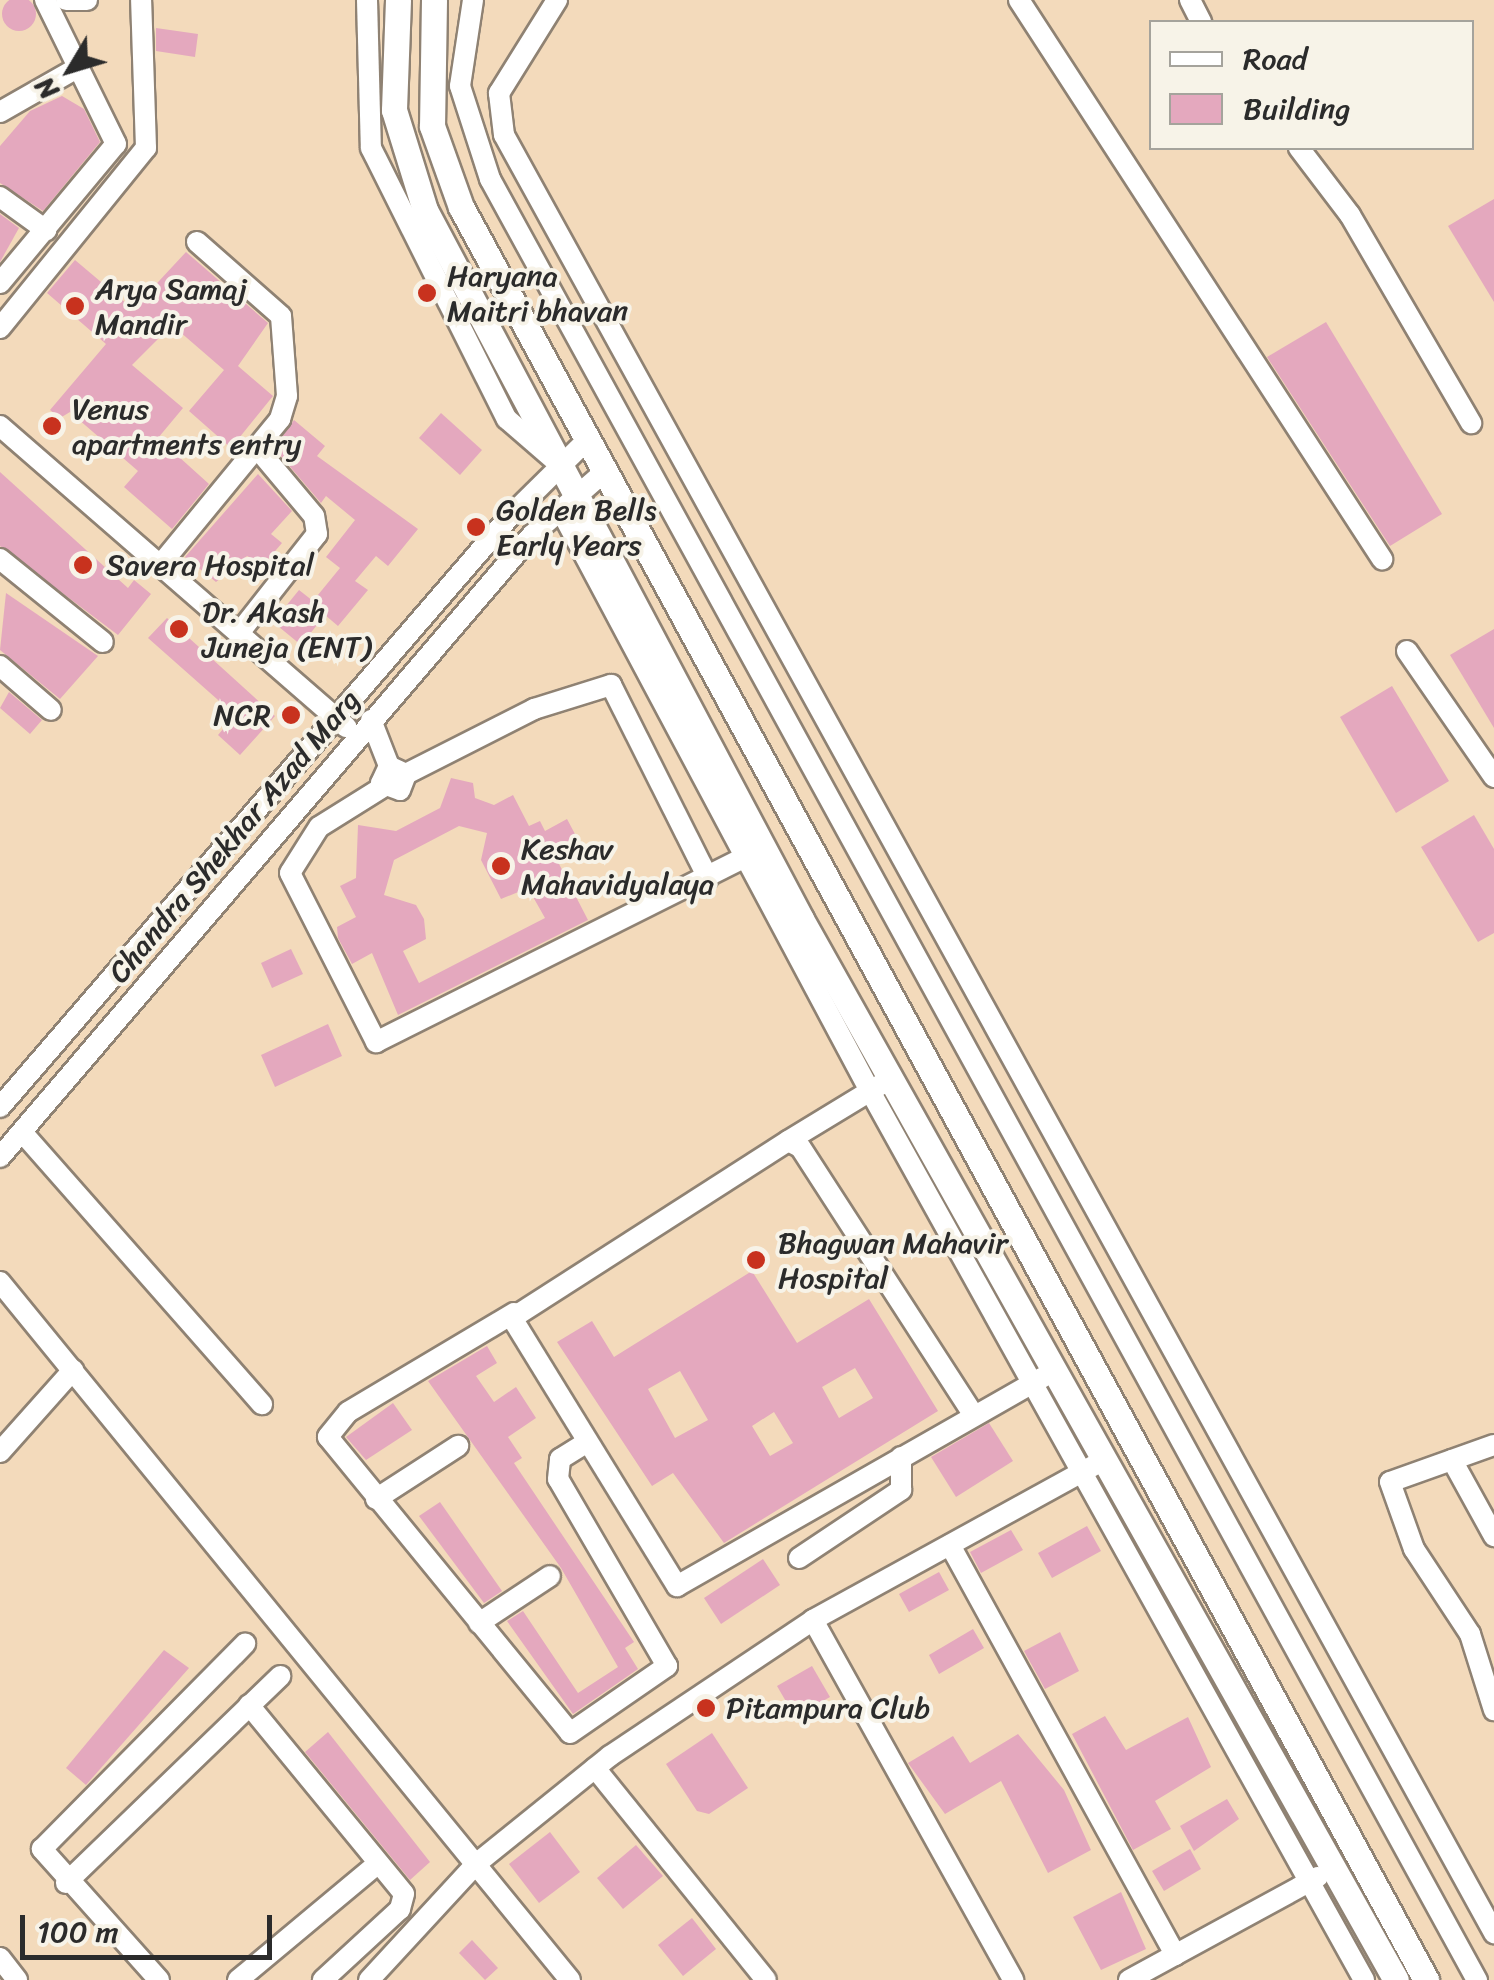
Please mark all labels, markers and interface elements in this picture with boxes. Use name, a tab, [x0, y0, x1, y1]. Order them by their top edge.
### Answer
north arrow	[20, 20, 120, 120]
legend	[1149, 20, 1474, 150]
text: Road	[1243, 32, 1307, 86]
text: N	[21, 66, 71, 112]
text: Building	[1243, 82, 1350, 136]
place label: Haryana Maitri bhavan	[447, 258, 629, 328]
place label: Arya Samaj Mandir	[95, 271, 247, 342]
marker: Haryana Maitri bhavan	[416, 282, 438, 304]
marker: Arya Samaj Mandir	[64, 295, 86, 317]
place label: Venus apartments entry	[72, 391, 302, 462]
marker: Venus apartments entry	[41, 415, 63, 437]
place label: Golden Bells Early Years	[496, 492, 658, 562]
marker: Golden Bells Early Years	[465, 516, 487, 538]
place label: Savera Hospital	[106, 547, 315, 583]
marker: Savera Hospital	[70, 552, 96, 578]
place label: Dr. Akash Juneja (ENT)	[202, 594, 371, 664]
marker: Dr. Akash Juneja (ENT)	[166, 616, 192, 642]
street label: Chandra Shekhar Azad Marg	[100, 682, 368, 990]
place label: NCR	[214, 697, 271, 733]
marker: NCR	[280, 704, 302, 726]
place label: Keshav Mahavidyalaya	[521, 831, 714, 902]
marker: Keshav Mahavidyalaya	[490, 855, 512, 877]
place label: Bhagwan Mahavir Hospital	[778, 1225, 1007, 1296]
marker: Bhagwan Mahavir Hospital	[743, 1247, 769, 1273]
place label: Pitampura Club	[726, 1690, 930, 1726]
marker: Pitampura Club	[695, 1697, 717, 1719]
scale bar	[25, 1895, 278, 1957]
text: 100 m	[37, 1905, 119, 1959]

